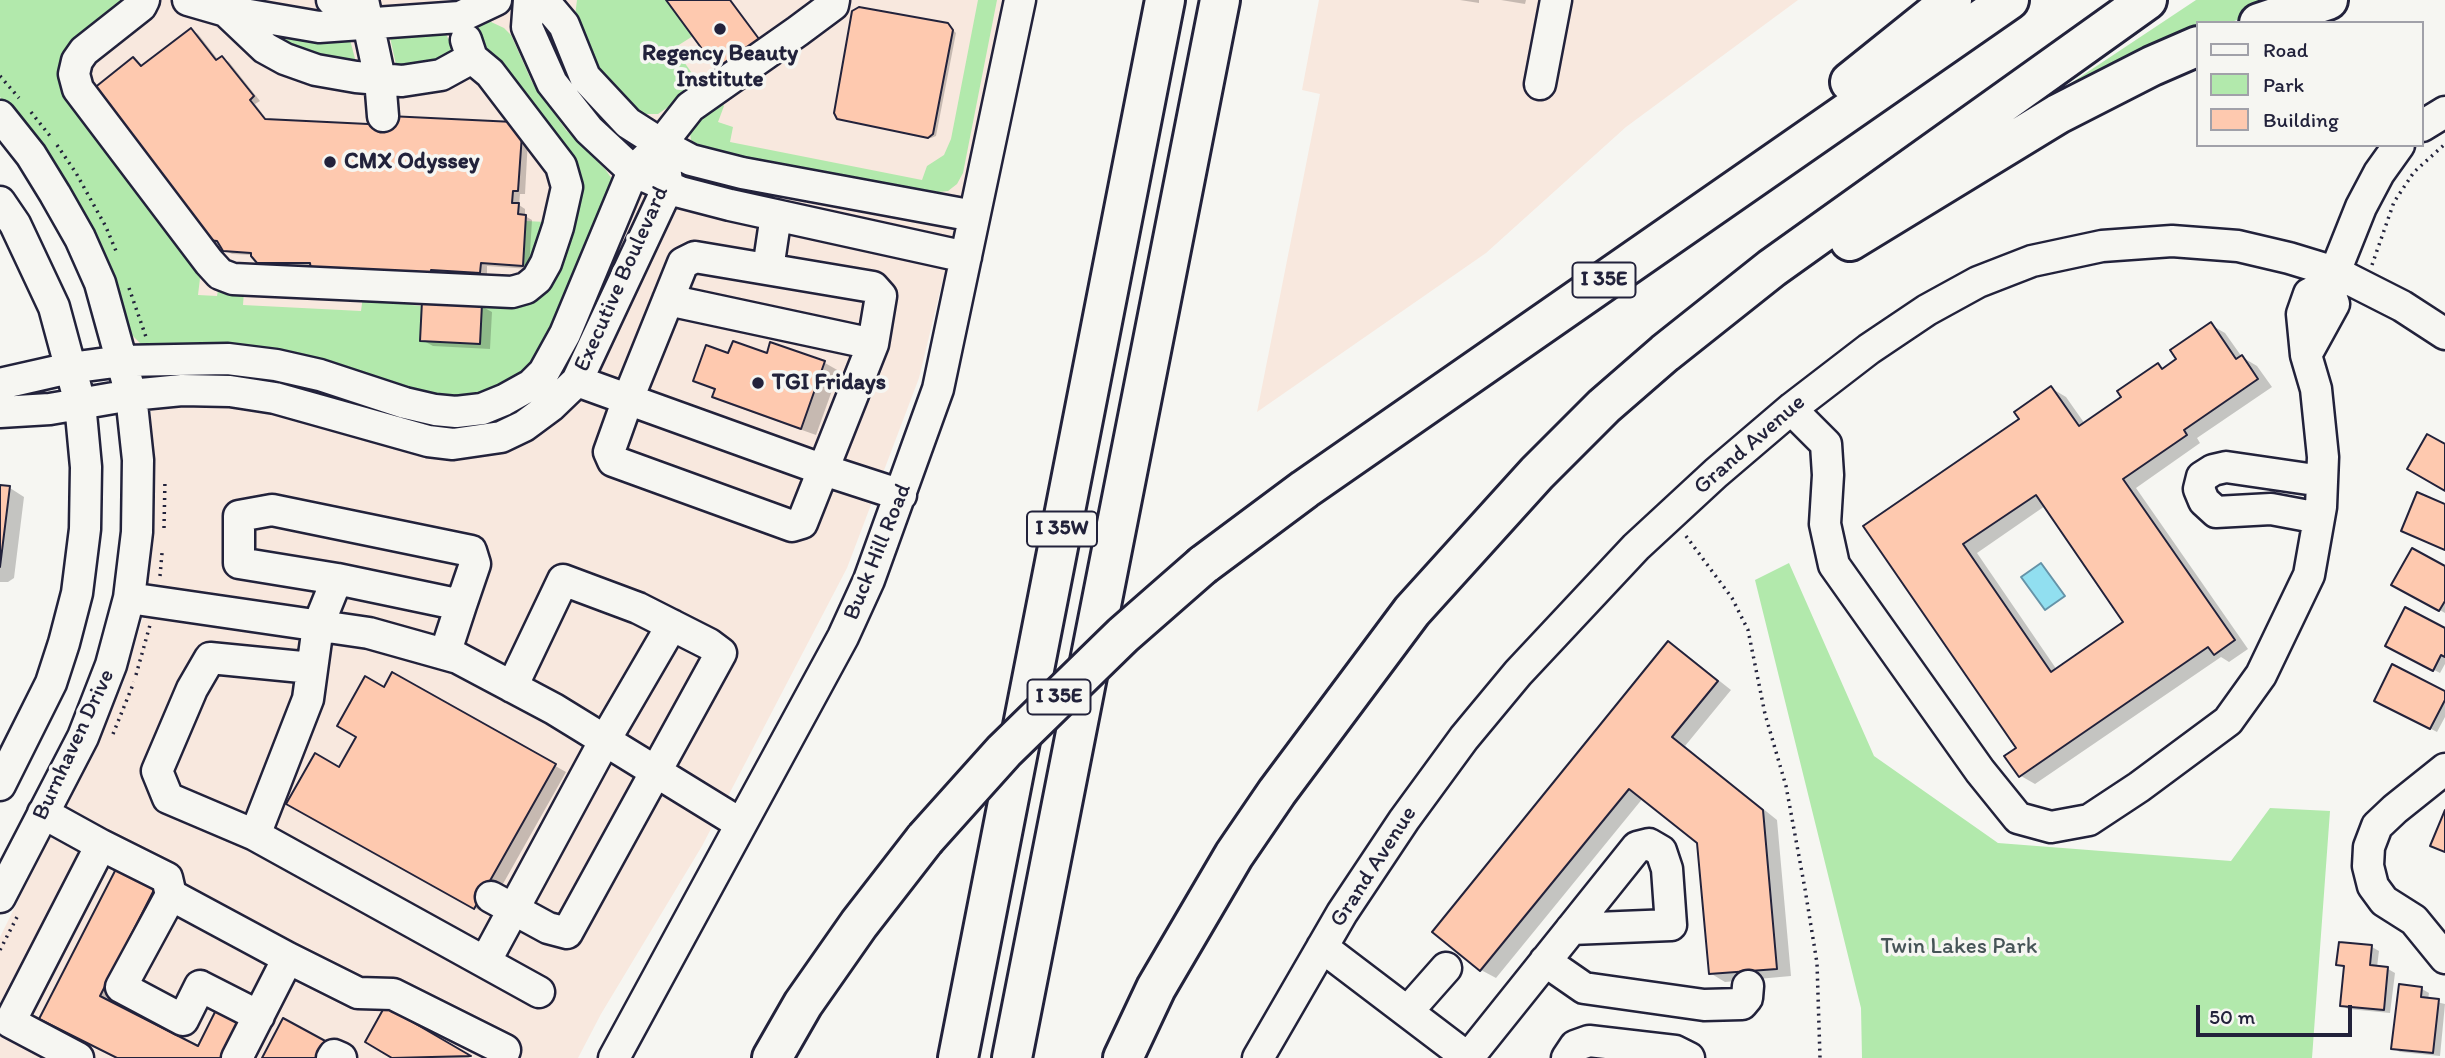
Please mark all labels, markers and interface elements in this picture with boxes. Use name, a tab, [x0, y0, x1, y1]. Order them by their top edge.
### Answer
marker: Regency Beauty Institute	[712, 21, 728, 37]
legend	[2196, 21, 2424, 147]
text: Road	[2263, 37, 2308, 62]
place label: Regency Beauty Institute	[642, 40, 798, 94]
text: Park	[2263, 72, 2304, 97]
text: Building	[2263, 107, 2339, 132]
place label: CMX Odyssey	[344, 148, 480, 176]
marker: CMX Odyssey	[322, 154, 338, 170]
street label: Executive Boulevard	[569, 182, 675, 376]
road number: I 35E	[1572, 262, 1636, 298]
place label: TGI Fridays	[772, 369, 886, 397]
marker: TGI Fridays	[750, 375, 766, 391]
street label: Grand Avenue	[1689, 389, 1811, 501]
street label: Buck Hill Road	[838, 480, 918, 624]
road number: I 35W	[1027, 512, 1097, 546]
street label: Burnhaven Drive	[27, 665, 121, 825]
road number: I 35E	[1028, 680, 1090, 714]
street label: Grand Avenue	[1325, 801, 1423, 933]
park label: Twin Lakes Park	[1881, 933, 2037, 961]
scale bar	[2200, 992, 2356, 1036]
text: 50 m	[2209, 1004, 2255, 1029]

